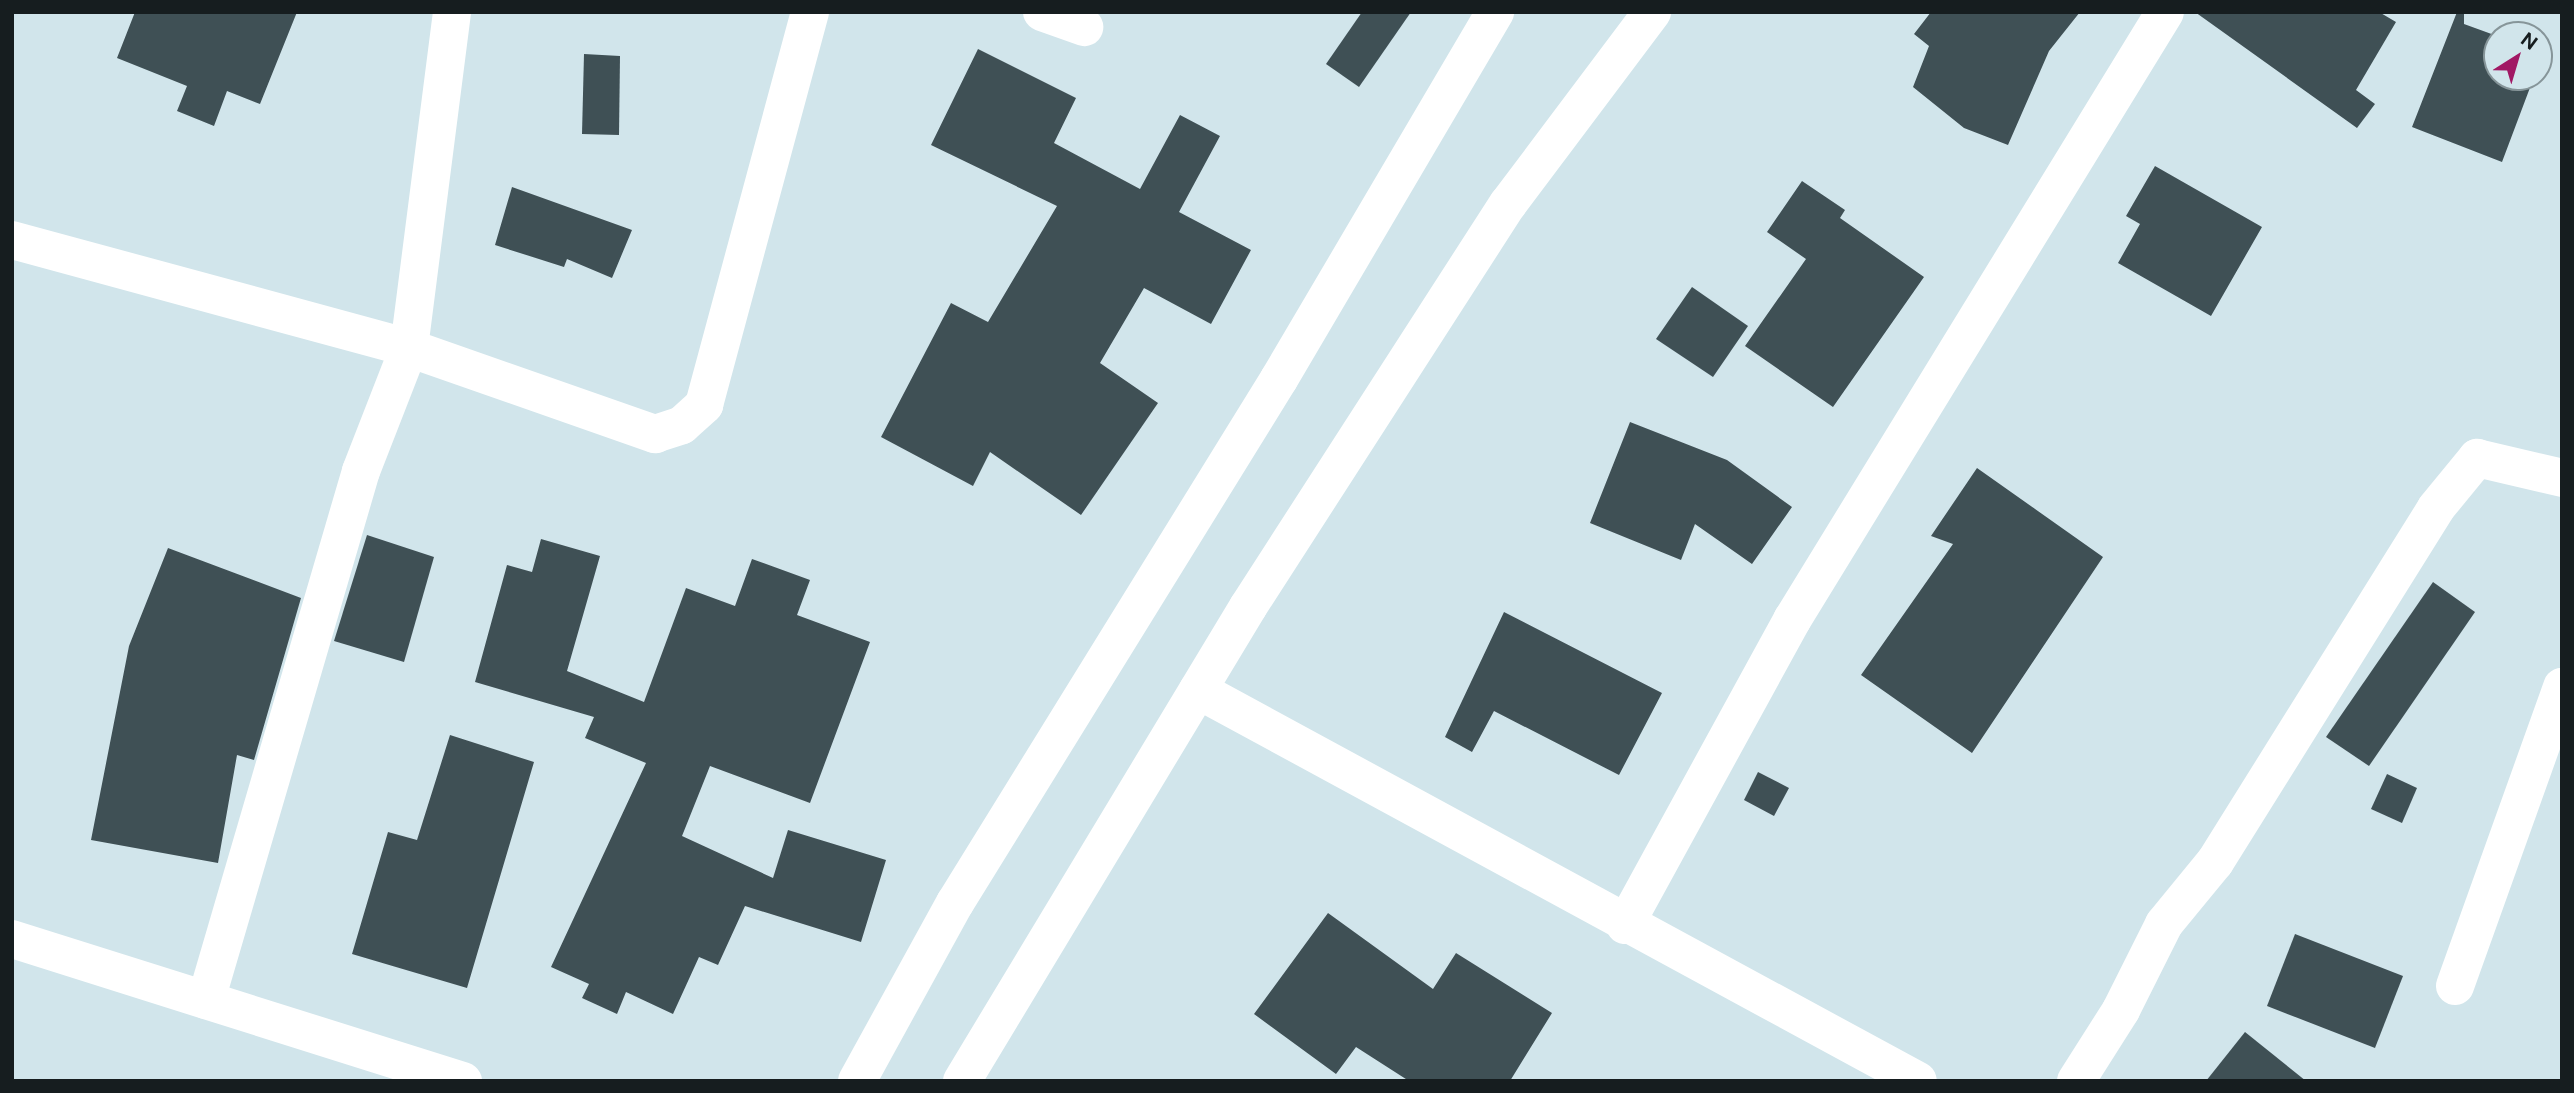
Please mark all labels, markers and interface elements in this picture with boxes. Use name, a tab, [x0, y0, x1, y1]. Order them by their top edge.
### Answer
north arrow	[2483, 21, 2553, 91]
text: N	[2517, 28, 2542, 54]

